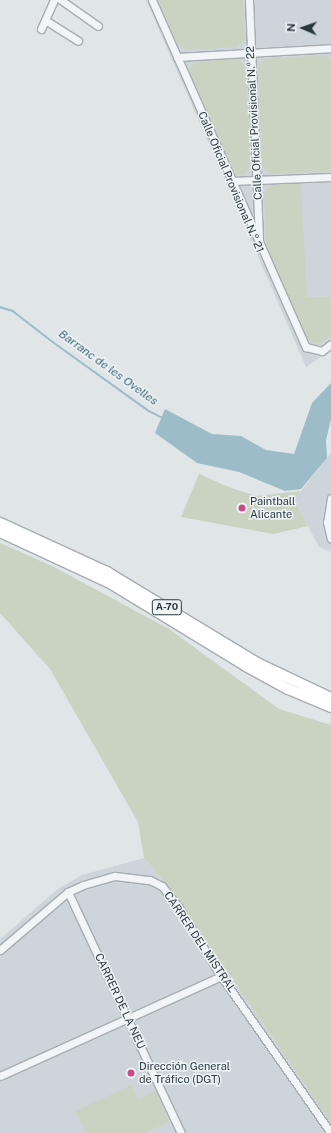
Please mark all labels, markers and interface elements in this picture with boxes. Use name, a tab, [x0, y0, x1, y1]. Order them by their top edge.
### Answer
north arrow	[283, 8, 323, 48]
text: N	[285, 23, 297, 32]
street label: Calle Oficial Provisional N.º 22	[243, 46, 265, 200]
street label: Calle Oficial Provisional N.º 21	[195, 109, 267, 255]
water label: Barranc de les Ovelles	[55, 327, 161, 409]
place label: Paintball Alicante	[250, 495, 295, 521]
marker: Paintball Alicante	[237, 503, 247, 513]
road number: A-70	[151, 599, 183, 615]
street label: CARRER DEL MISTRAL	[161, 889, 239, 995]
street label: CARRER DE LA NEU	[92, 951, 148, 1051]
place label: Dirección General de Tráfico (DGT)	[139, 1060, 230, 1086]
marker: Dirección General de Tráfico (DGT)	[126, 1068, 136, 1078]

